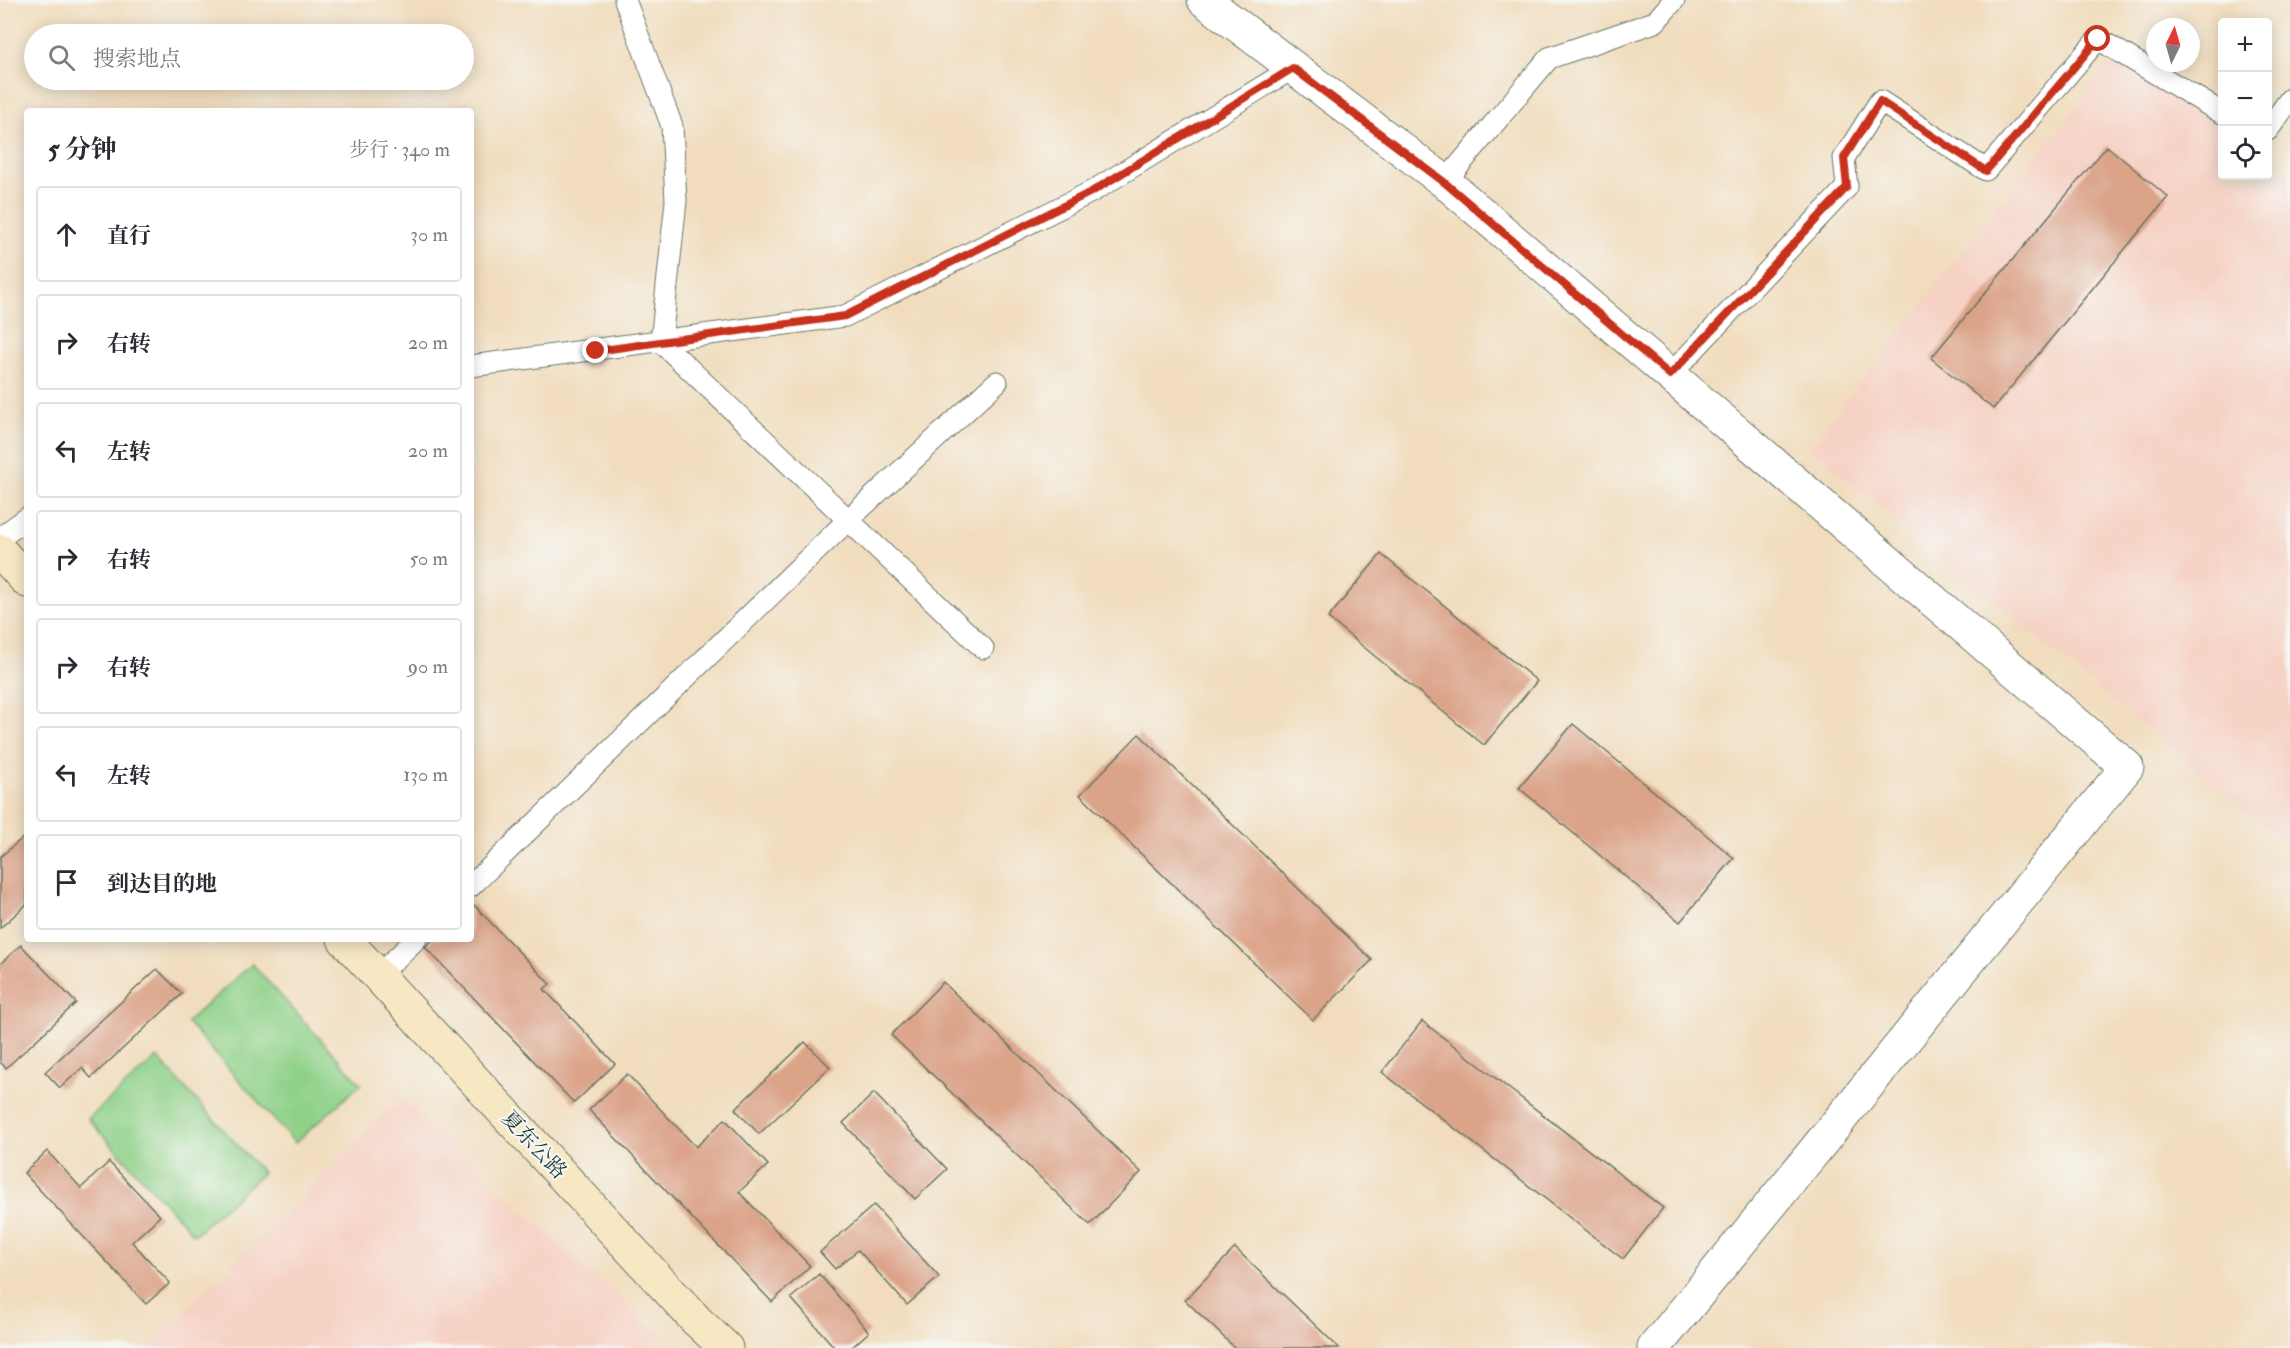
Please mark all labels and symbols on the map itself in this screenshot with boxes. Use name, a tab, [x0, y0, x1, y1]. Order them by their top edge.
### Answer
north arrow	[2146, 18, 2200, 72]
route start	[2084, 25, 2110, 51]
route end	[582, 337, 608, 363]
street label: 夏东公路	[495, 1105, 573, 1185]

